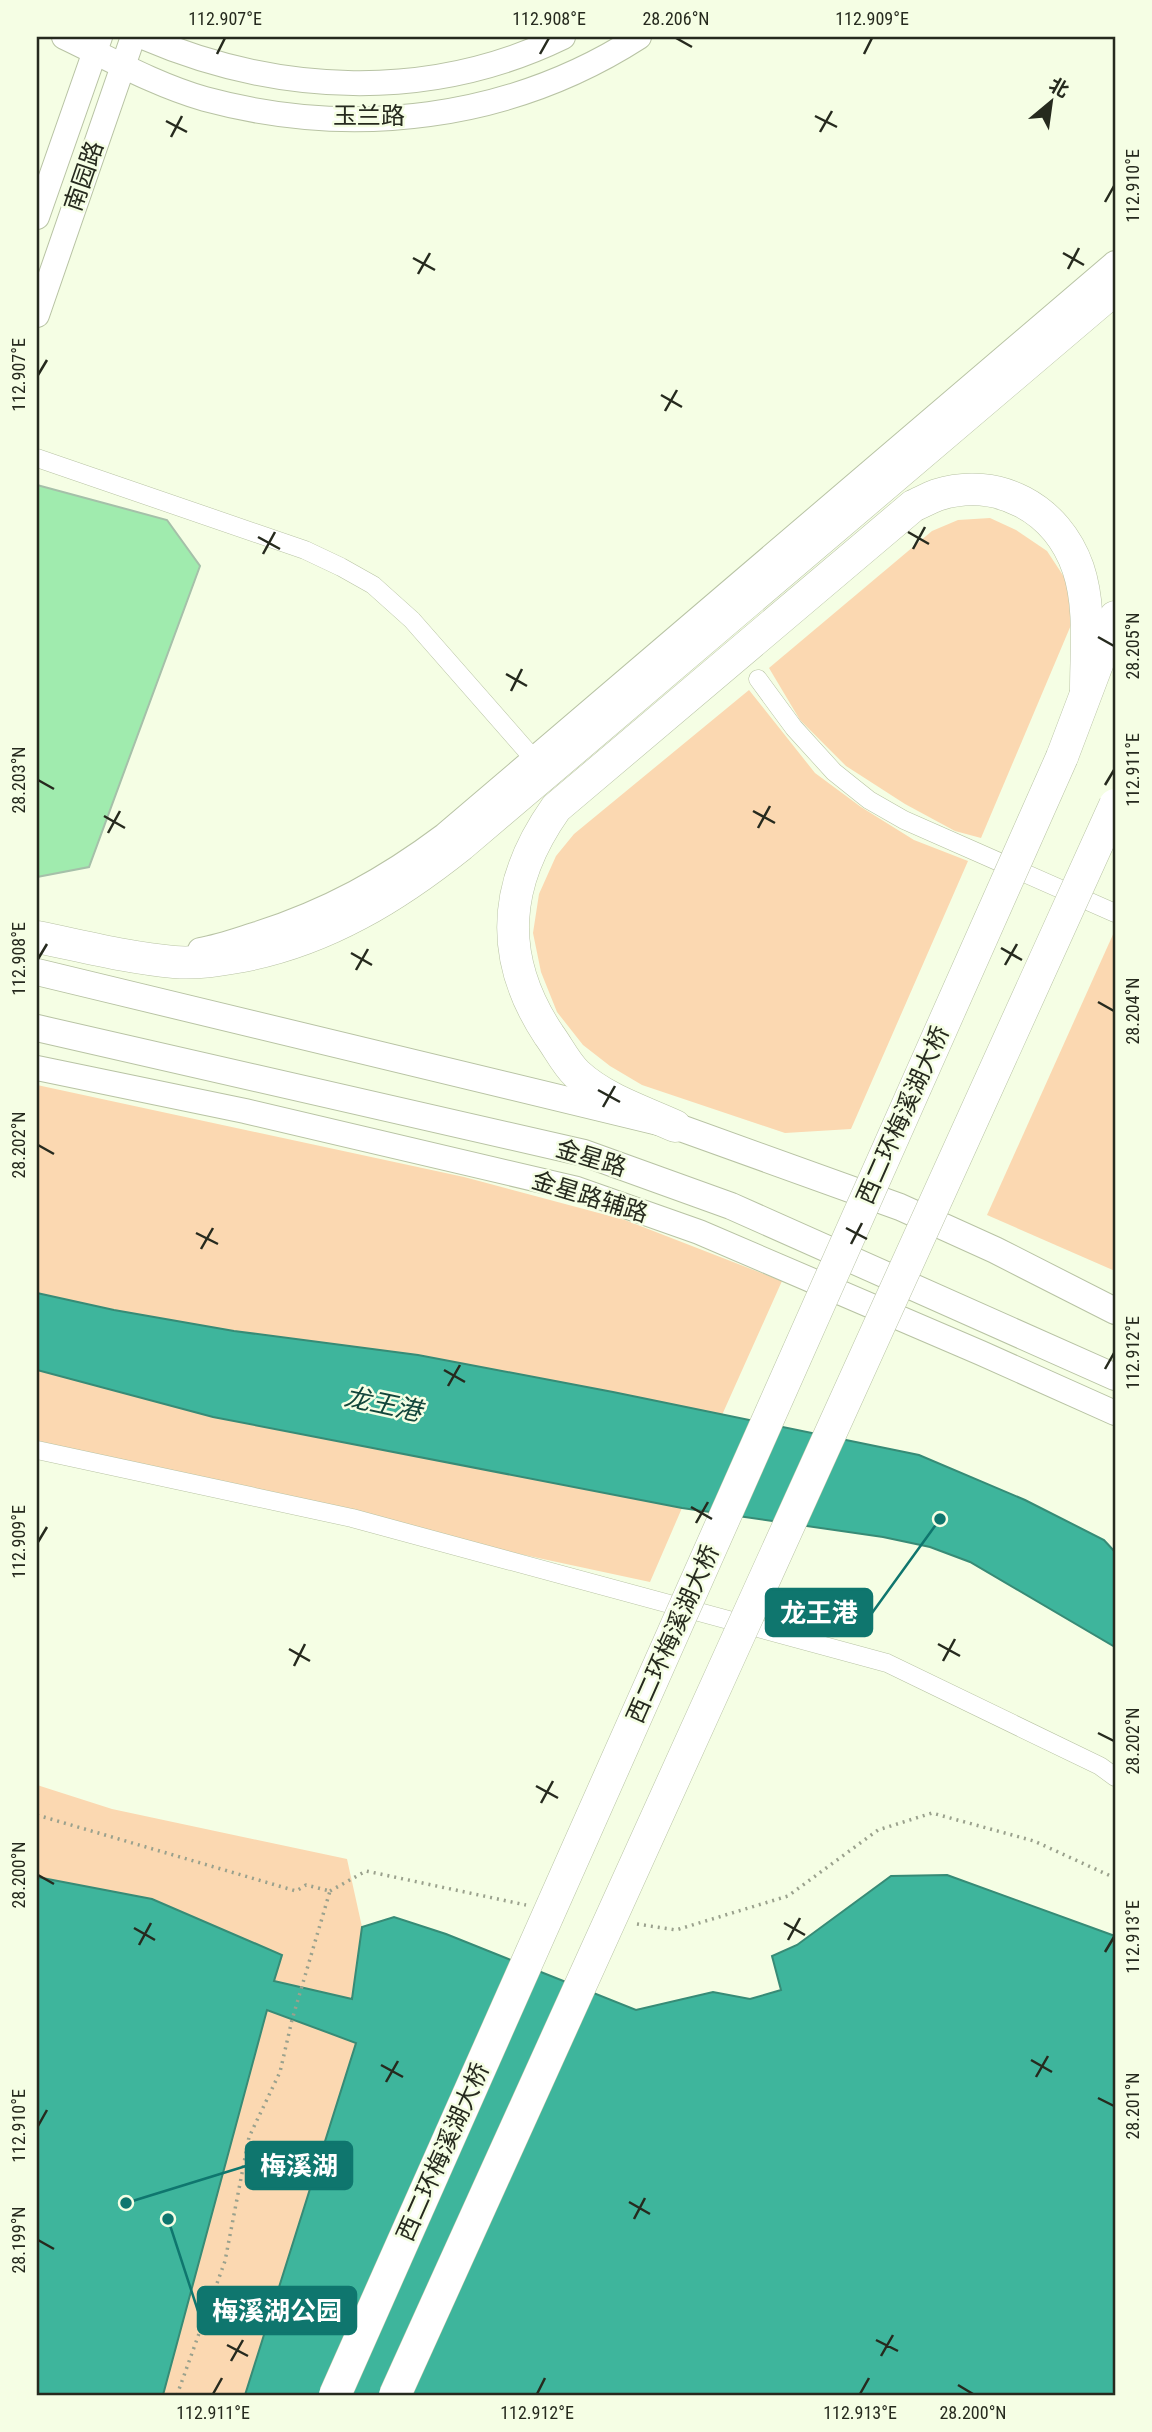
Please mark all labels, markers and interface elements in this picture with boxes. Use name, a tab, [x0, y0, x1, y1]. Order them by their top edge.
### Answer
text: 112.907°E	[188, 8, 262, 29]
text: 112.908°E	[512, 8, 586, 29]
text: 28.206°N	[642, 8, 710, 29]
text: 112.909°E	[835, 8, 909, 29]
north arrow	[1016, 66, 1086, 136]
text: 北	[1045, 73, 1073, 102]
street label: 玉兰路	[333, 102, 405, 130]
street label: 南园路	[59, 137, 109, 215]
text: 112.910°E	[1122, 149, 1143, 223]
text: 112.907°E	[8, 338, 29, 412]
text: 28.205°N	[1122, 612, 1143, 680]
text: 112.911°E	[1122, 733, 1143, 807]
text: 28.203°N	[8, 746, 29, 814]
text: 112.908°E	[8, 922, 29, 996]
text: 28.204°N	[1122, 977, 1143, 1045]
street label: 西二环梅溪湖大桥	[851, 1022, 955, 1208]
text: 28.202°N	[8, 1111, 29, 1179]
street label: 金星路	[552, 1134, 630, 1182]
street label: 金星路辅路	[529, 1166, 651, 1228]
text: 112.912°E	[1122, 1316, 1143, 1390]
water label: 龙王港	[342, 1381, 428, 1428]
text: 112.909°E	[8, 1505, 29, 1579]
street label: 西二环梅溪湖大桥	[621, 1541, 725, 1727]
callout: 龙王港	[766, 1589, 872, 1636]
text: 龙王港	[780, 1598, 858, 1628]
text: 28.202°N	[1122, 1707, 1143, 1775]
text: 28.200°N	[8, 1841, 29, 1909]
text: 112.913°E	[1122, 1900, 1143, 1974]
street label: 西二环梅溪湖大桥	[391, 2059, 495, 2245]
text: 28.201°N	[1122, 2072, 1143, 2140]
text: 112.910°E	[8, 2089, 29, 2163]
callout: 梅溪湖	[246, 2142, 352, 2189]
text: 梅溪湖	[260, 2151, 338, 2181]
text: 28.199°N	[8, 2206, 29, 2274]
callout: 梅溪湖公园	[198, 2287, 356, 2334]
text: 梅溪湖公园	[212, 2296, 342, 2326]
text: 112.911°E	[176, 2402, 250, 2423]
text: 112.912°E	[500, 2402, 574, 2423]
text: 112.913°E	[823, 2402, 897, 2423]
text: 28.200°N	[939, 2402, 1007, 2423]

